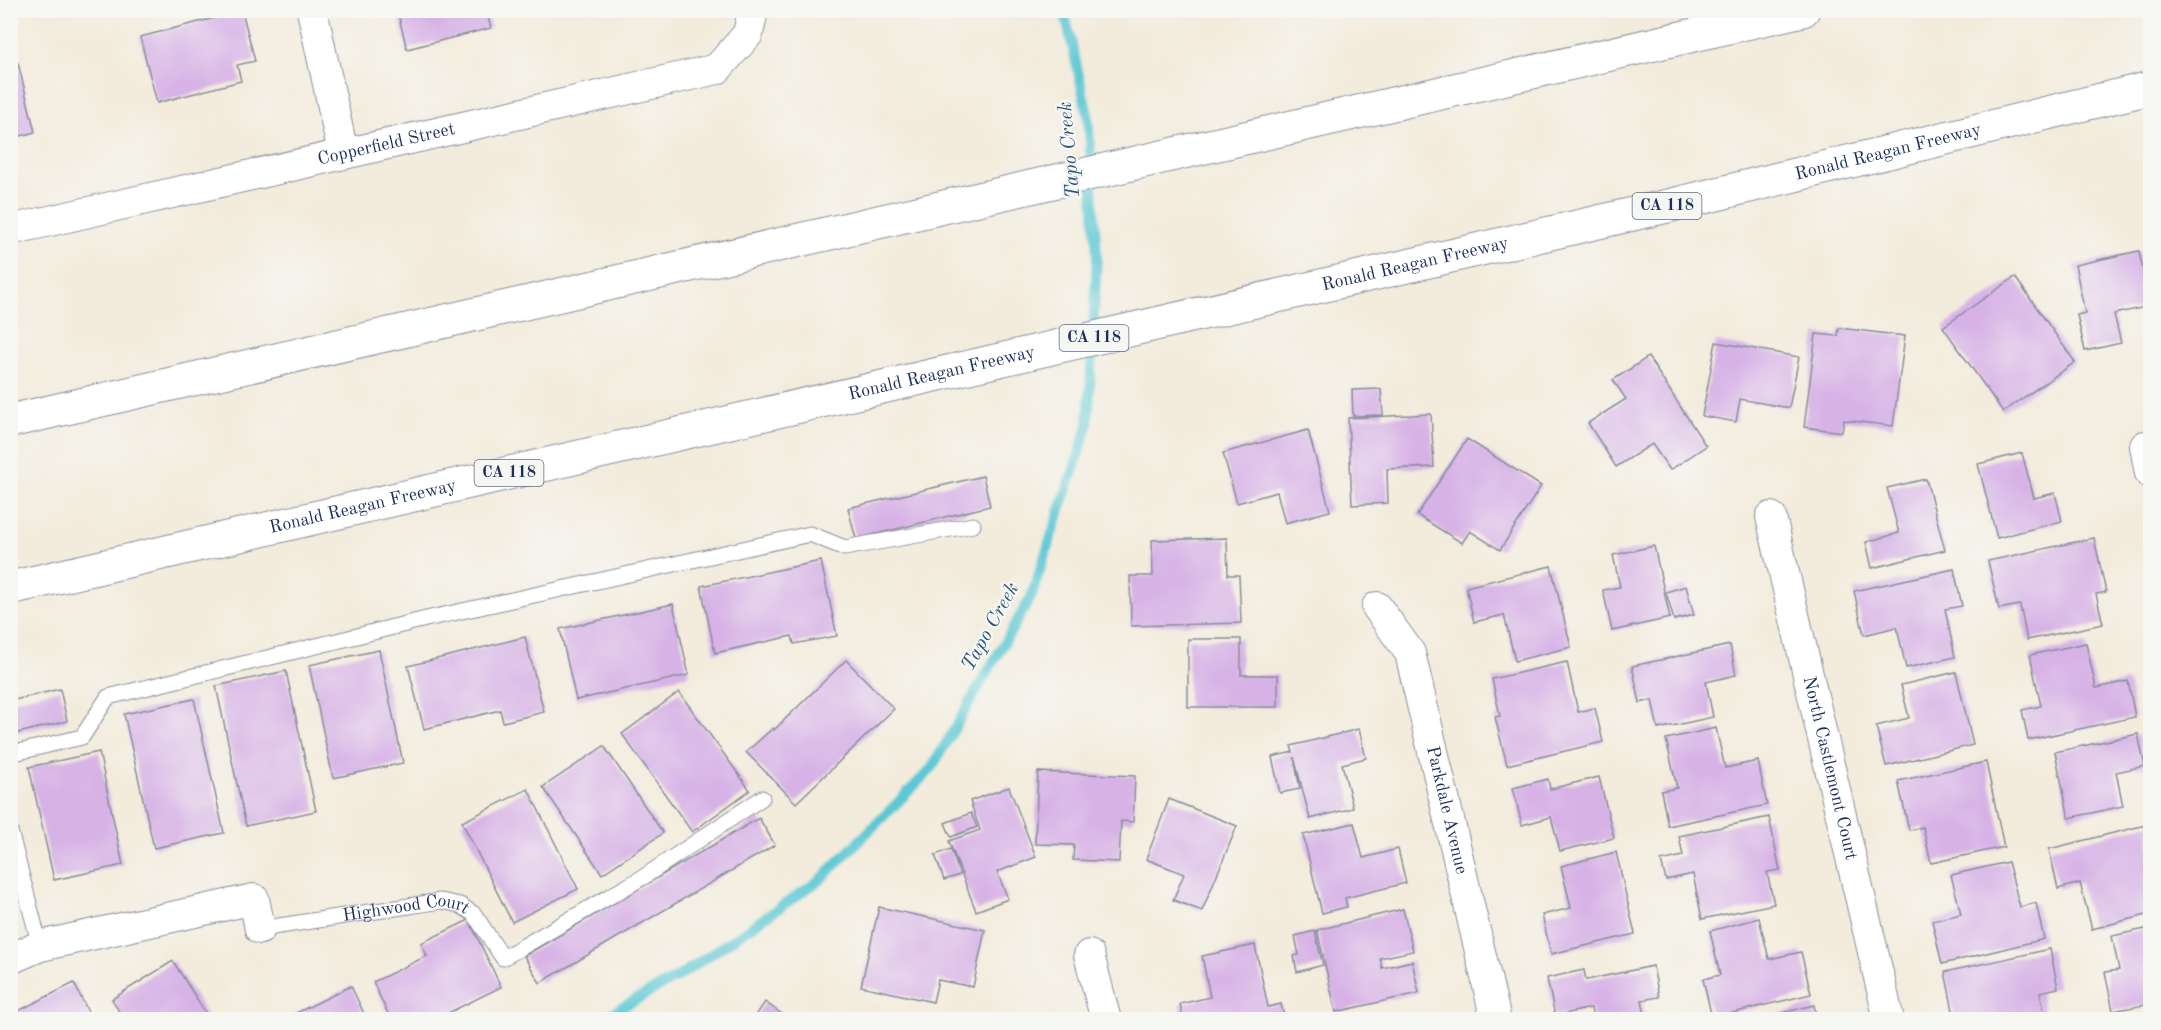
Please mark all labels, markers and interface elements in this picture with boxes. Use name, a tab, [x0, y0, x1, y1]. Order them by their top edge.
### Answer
water label: Tapo Creek	[1056, 101, 1084, 199]
street label: Copperfield Street	[316, 120, 457, 169]
street label: Ronald Reagan Freeway	[1793, 121, 1983, 184]
road number: CA 118	[1632, 193, 1702, 219]
street label: Ronald Reagan Freeway	[1320, 234, 1511, 294]
road number: CA 118	[1060, 325, 1128, 351]
street label: Ronald Reagan Freeway	[847, 343, 1037, 404]
road number: CA 118	[474, 460, 544, 486]
street label: Ronald Reagan Freeway	[268, 476, 458, 537]
water label: Tapo Creek	[959, 580, 1023, 674]
street label: North Castlemont Court	[1800, 674, 1860, 862]
street label: Parkdale Avenue	[1423, 744, 1471, 876]
street label: Highwood Court	[341, 892, 473, 925]

